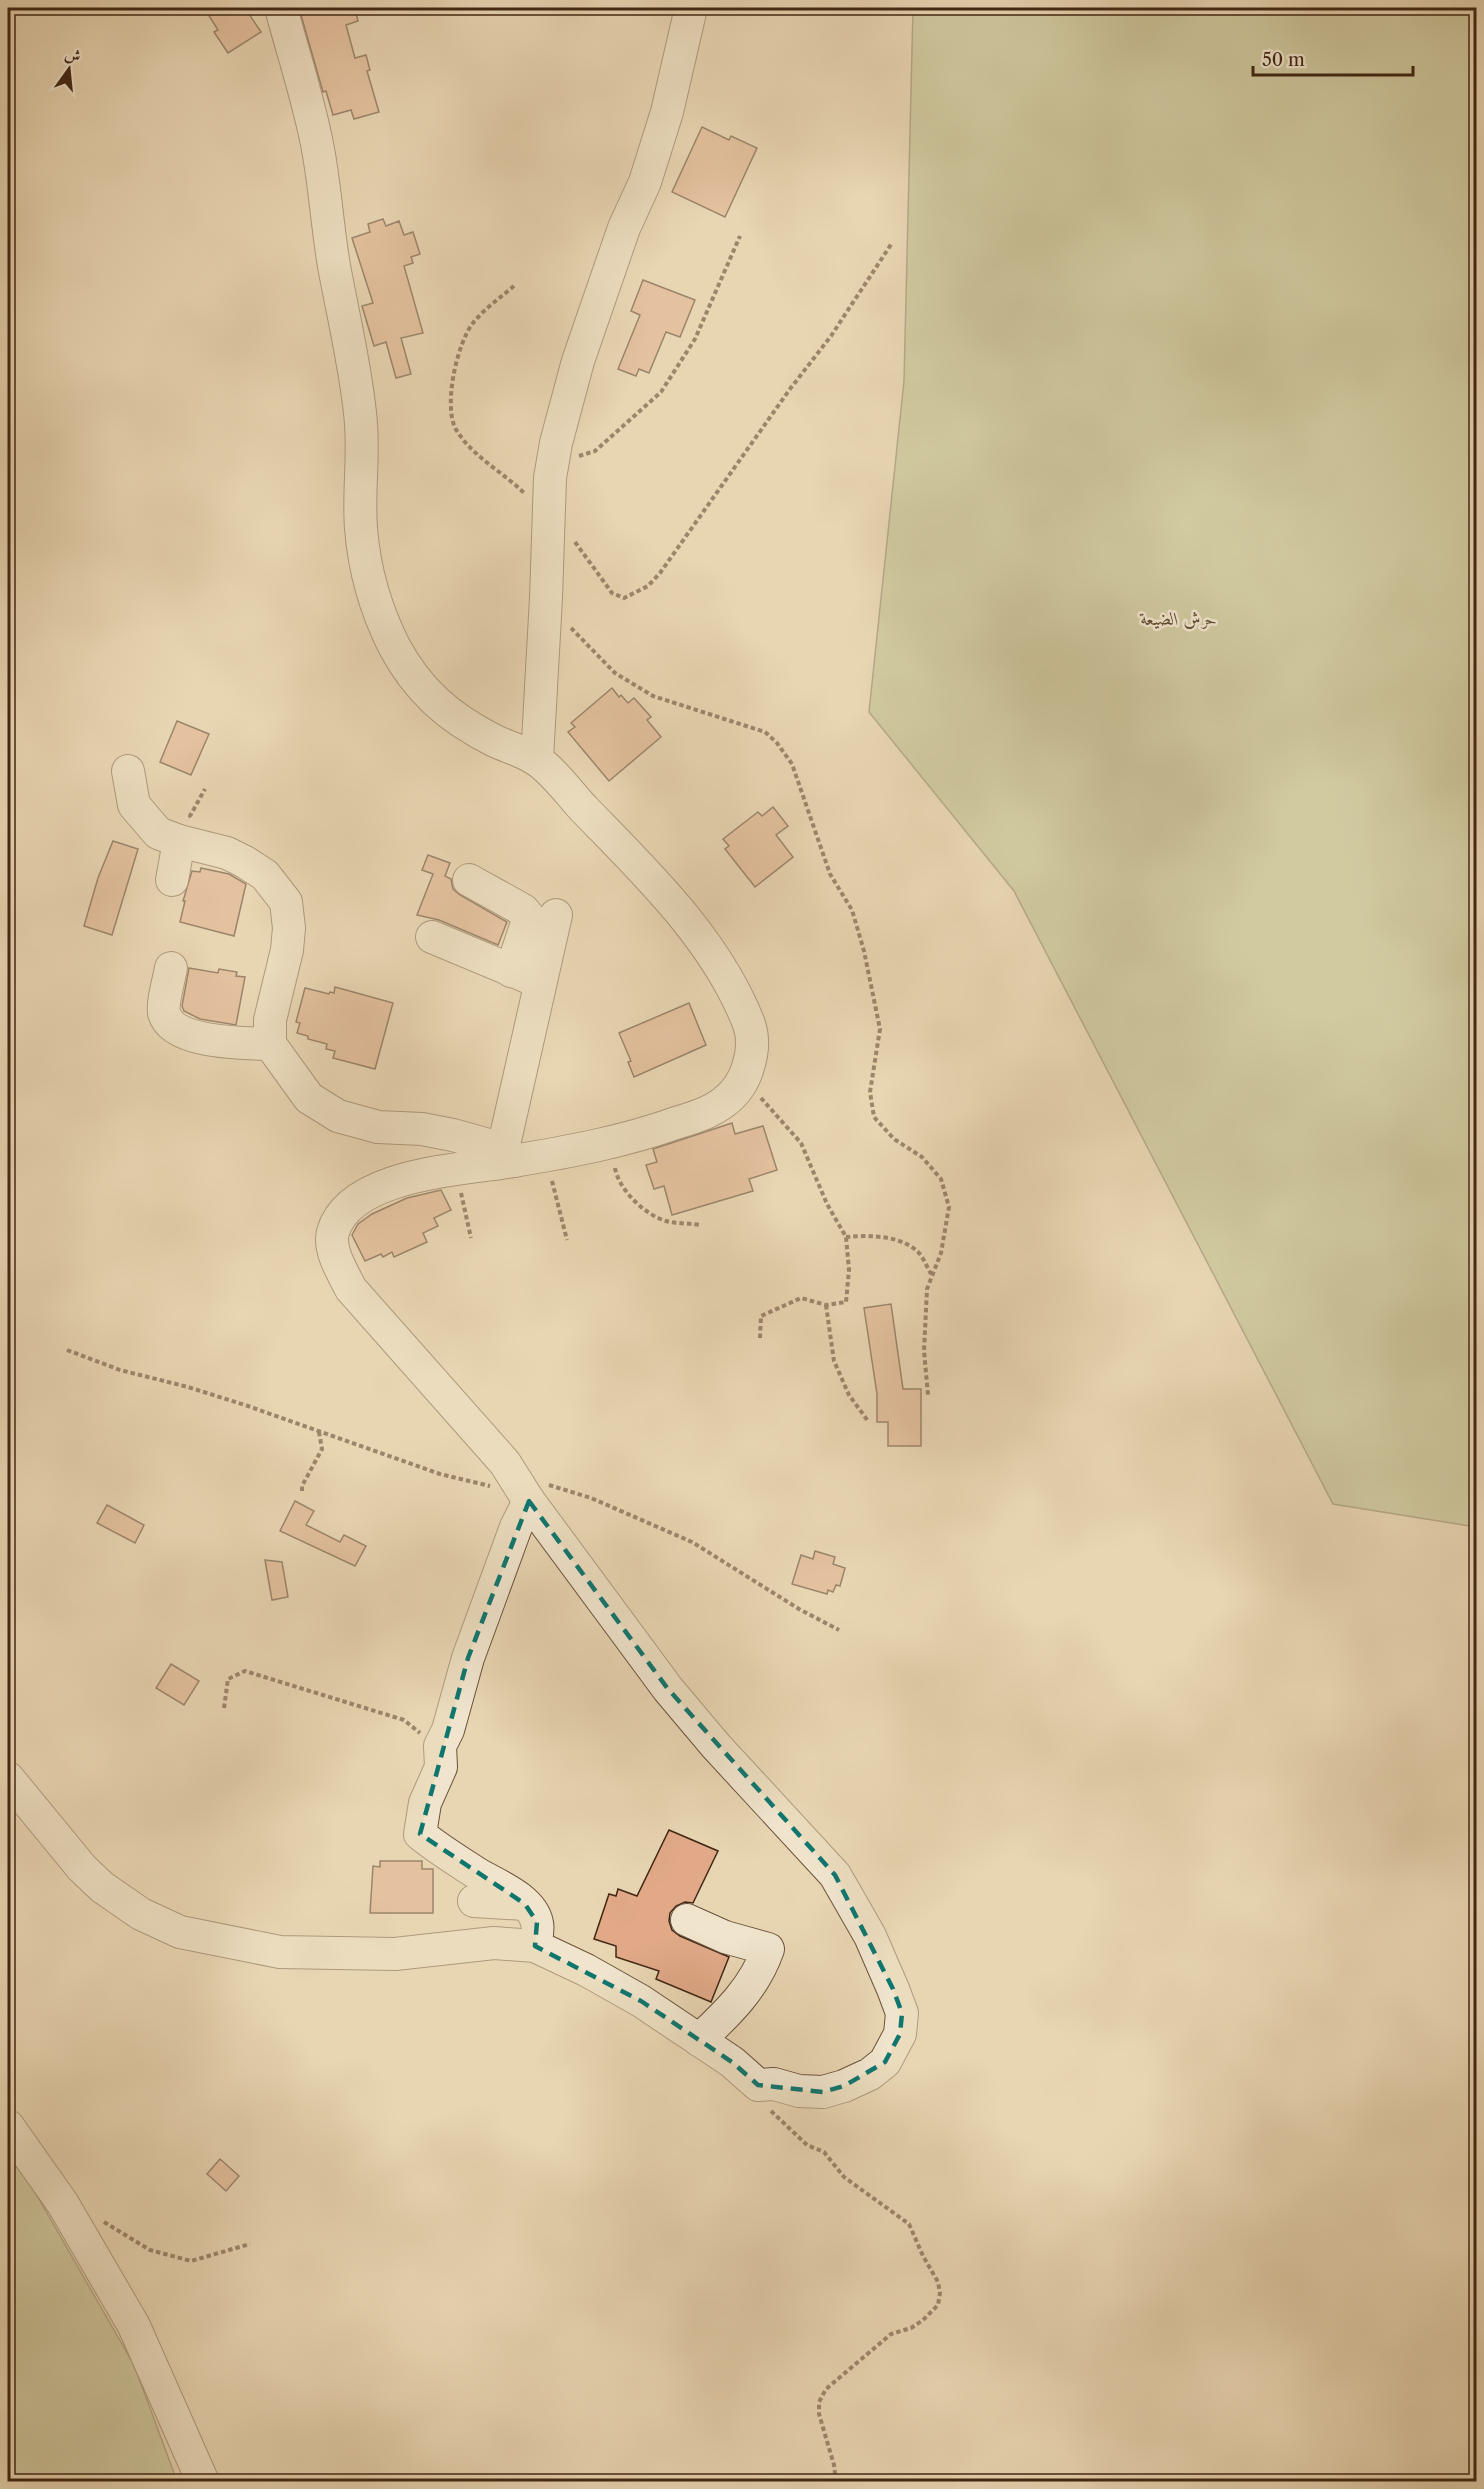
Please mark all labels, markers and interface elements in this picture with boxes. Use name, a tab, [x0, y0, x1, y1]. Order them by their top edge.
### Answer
north arrow	[39, 39, 99, 99]
scale bar	[1253, 39, 1414, 77]
text: ش	[63, 43, 83, 66]
text: 50 m	[1262, 49, 1305, 71]
park label: حرش الضيعة	[1139, 608, 1217, 630]

